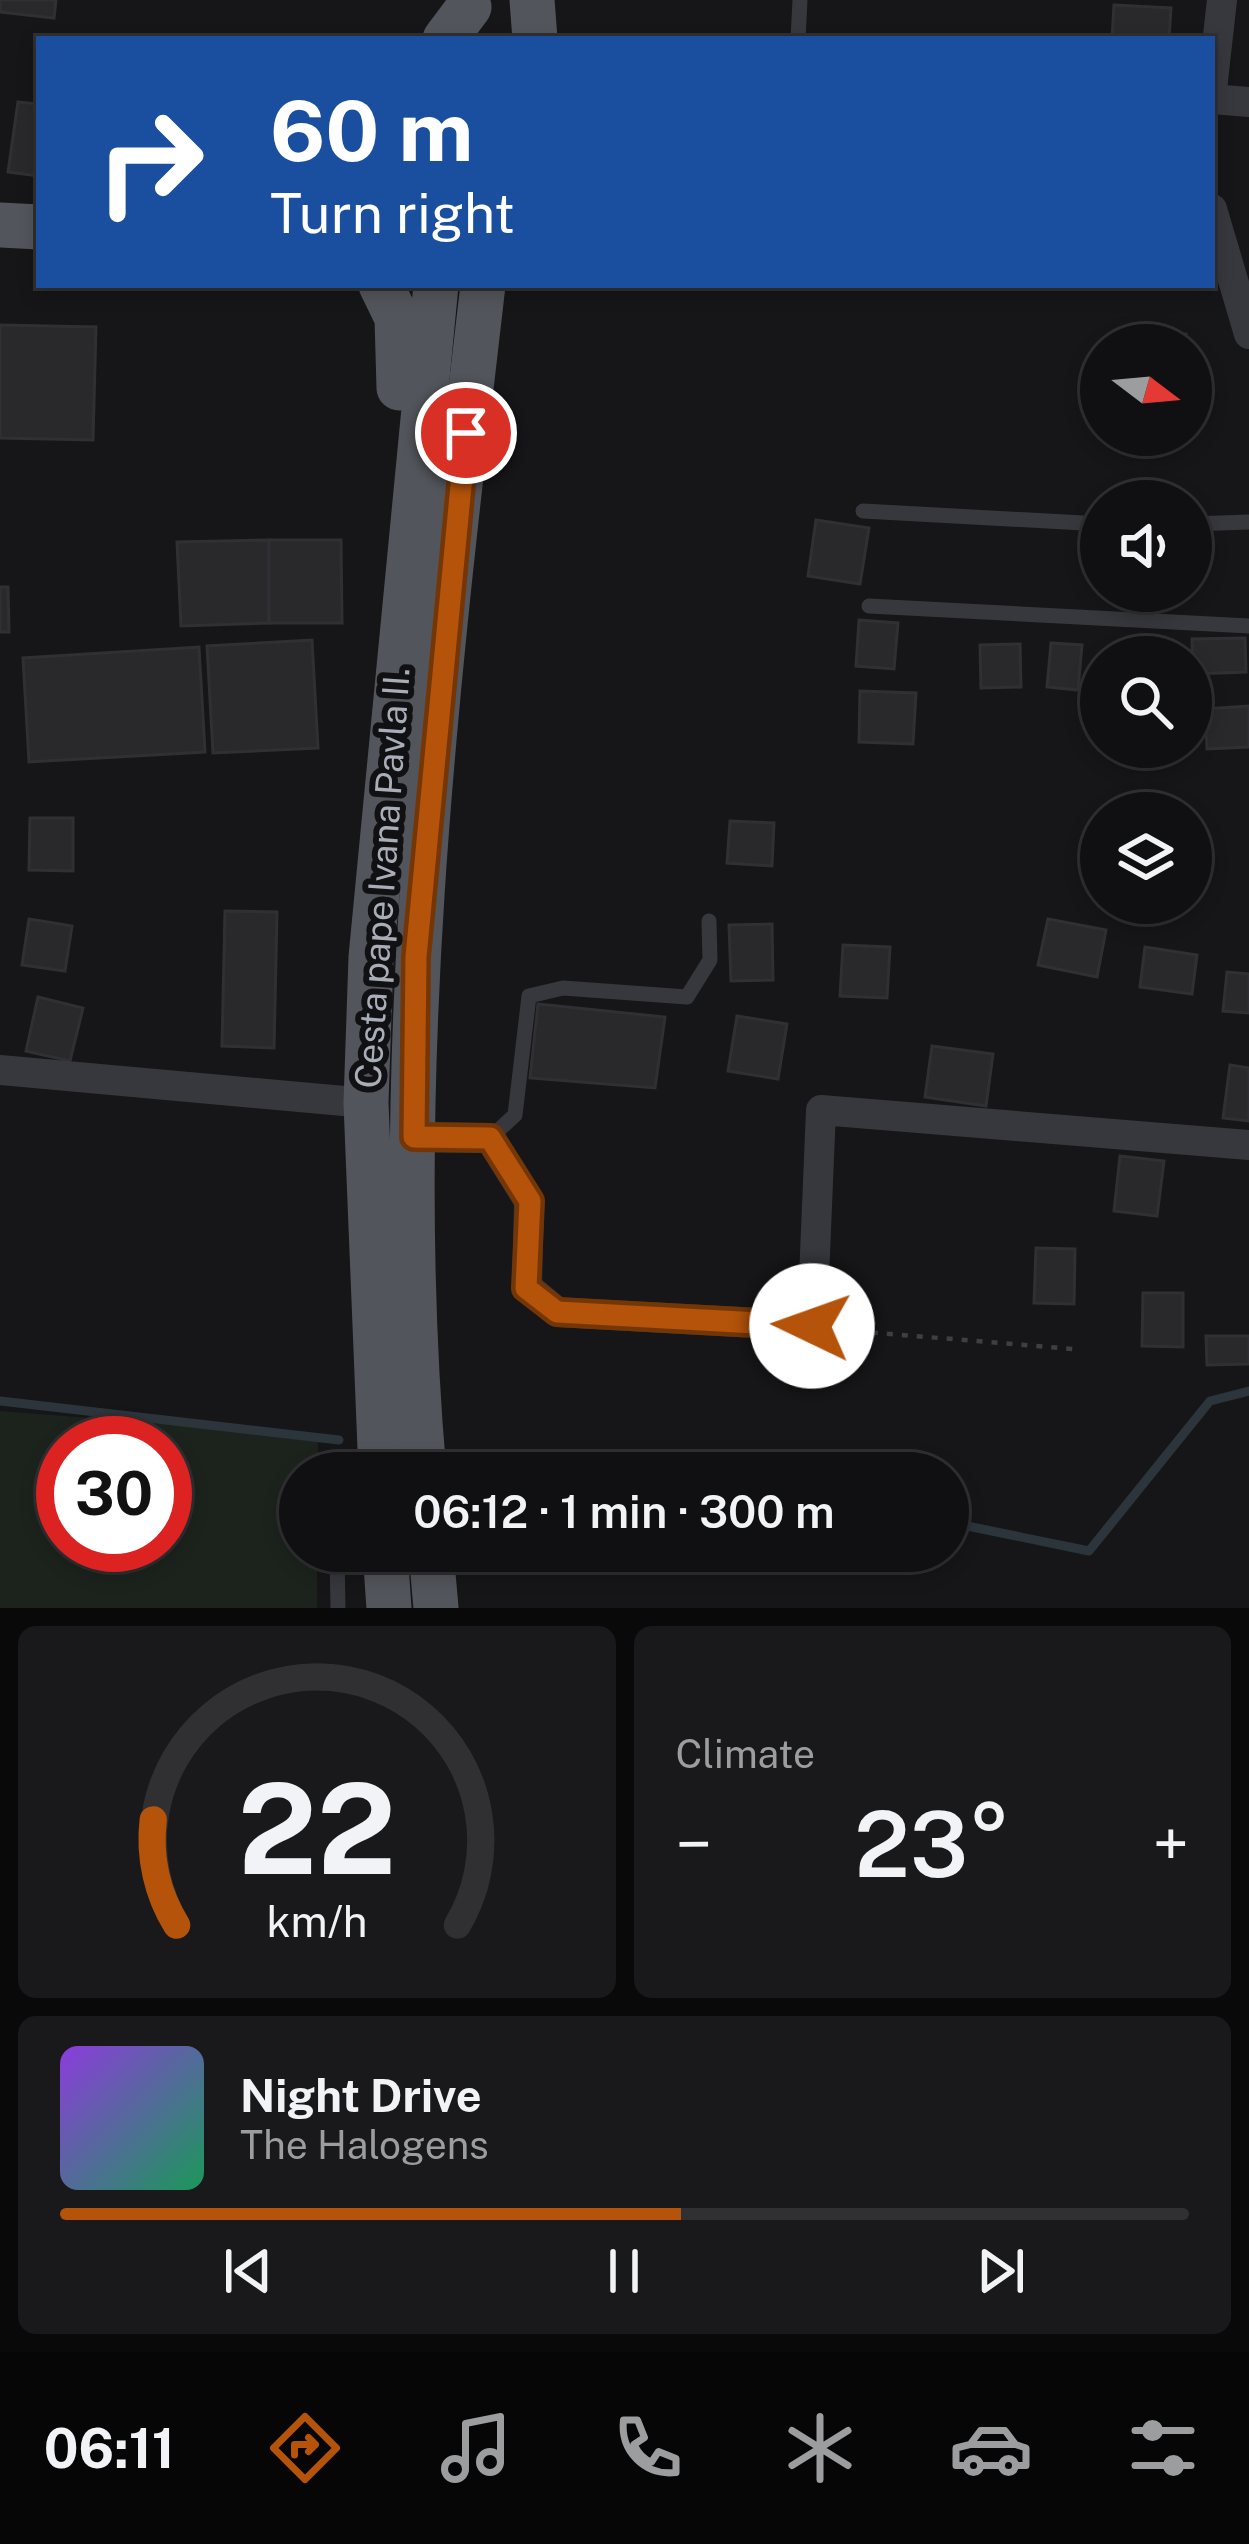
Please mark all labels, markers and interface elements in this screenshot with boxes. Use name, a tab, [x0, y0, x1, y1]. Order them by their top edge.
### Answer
text: 60 m	[270, 81, 474, 180]
icon: right	[72, 84, 228, 240]
text: Turn right	[270, 182, 515, 245]
north arrow	[1080, 324, 1212, 456]
map controls	[1080, 324, 1212, 924]
pin	[415, 382, 517, 484]
icon: arrive	[433, 400, 499, 466]
button: sound	[1080, 480, 1212, 612]
button: search	[1080, 636, 1212, 768]
street label: Cesta pape Ivana Pavla II.	[346, 666, 418, 1090]
button: layers	[1080, 792, 1212, 924]
position arrow	[749, 1263, 875, 1389]
speed limit sign: 30	[36, 1416, 192, 1572]
text: 06:12 · 1 min · 300 m	[413, 1485, 835, 1538]
text: Climate	[676, 1731, 815, 1777]
text: 22	[237, 1755, 396, 1902]
text: 23°	[854, 1791, 1010, 1897]
text: −	[676, 1805, 712, 1883]
text: +	[1152, 1805, 1189, 1883]
text: km/h	[266, 1896, 367, 1947]
text: Night Drive	[240, 2069, 482, 2122]
text: The Halogens	[240, 2122, 489, 2168]
icon: previous	[215, 2238, 281, 2304]
icon: pause	[591, 2238, 657, 2304]
icon: next	[968, 2238, 1034, 2304]
icon: directions	[263, 2406, 347, 2490]
icon: music	[434, 2406, 518, 2490]
icon: phone	[606, 2406, 690, 2490]
icon: climate	[778, 2406, 862, 2490]
icon: car	[949, 2406, 1033, 2490]
icon: filters	[1121, 2406, 1205, 2490]
text: 06:11	[44, 2417, 175, 2480]

